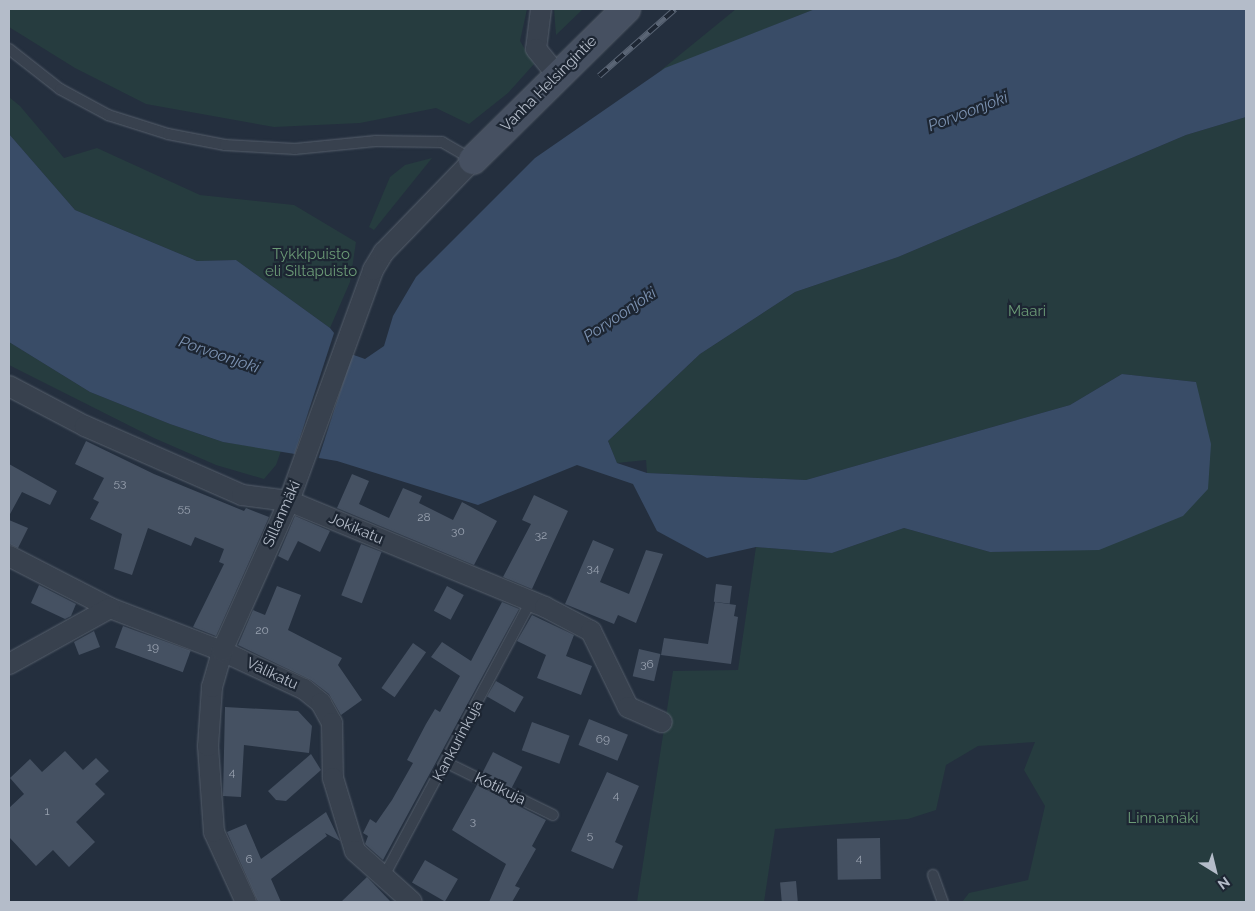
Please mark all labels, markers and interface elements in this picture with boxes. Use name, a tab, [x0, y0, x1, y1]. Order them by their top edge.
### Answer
street label: Vanha Helsingintie	[497, 32, 601, 136]
water label: Porvoonjoki	[925, 88, 1011, 136]
park label: Tykkipuisto eli Siltapuisto	[265, 245, 357, 280]
water label: Porvoonjoki	[580, 284, 660, 346]
park label: Maari	[1008, 303, 1046, 321]
water label: Porvoonjoki	[176, 332, 262, 378]
house number: 53	[114, 477, 126, 491]
street label: Sillanmäki	[259, 478, 305, 550]
house number: 55	[177, 502, 191, 516]
street label: Jokikatu	[326, 510, 386, 548]
house number: 28	[417, 511, 431, 525]
house number: 30	[451, 525, 465, 539]
house number: 32	[535, 529, 547, 543]
house number: 34	[587, 562, 599, 576]
house number: 20	[255, 624, 269, 638]
house number: 19	[147, 641, 159, 655]
street label: Välikatu	[243, 654, 301, 694]
house number: 36	[640, 658, 654, 672]
street label: Kankurinkuja	[429, 697, 487, 785]
house number: 69	[596, 733, 610, 747]
house number: 4	[229, 766, 235, 780]
street label: Kotikuja	[471, 769, 529, 809]
house number: 4	[613, 789, 619, 803]
house number: 1	[44, 805, 50, 819]
park label: Linnamäki	[1128, 810, 1198, 828]
house number: 3	[470, 815, 476, 829]
house number: 5	[587, 829, 593, 843]
north arrow	[1190, 846, 1240, 896]
house number: 4	[856, 852, 862, 866]
house number: 6	[245, 853, 253, 867]
text: N	[1215, 874, 1233, 893]

